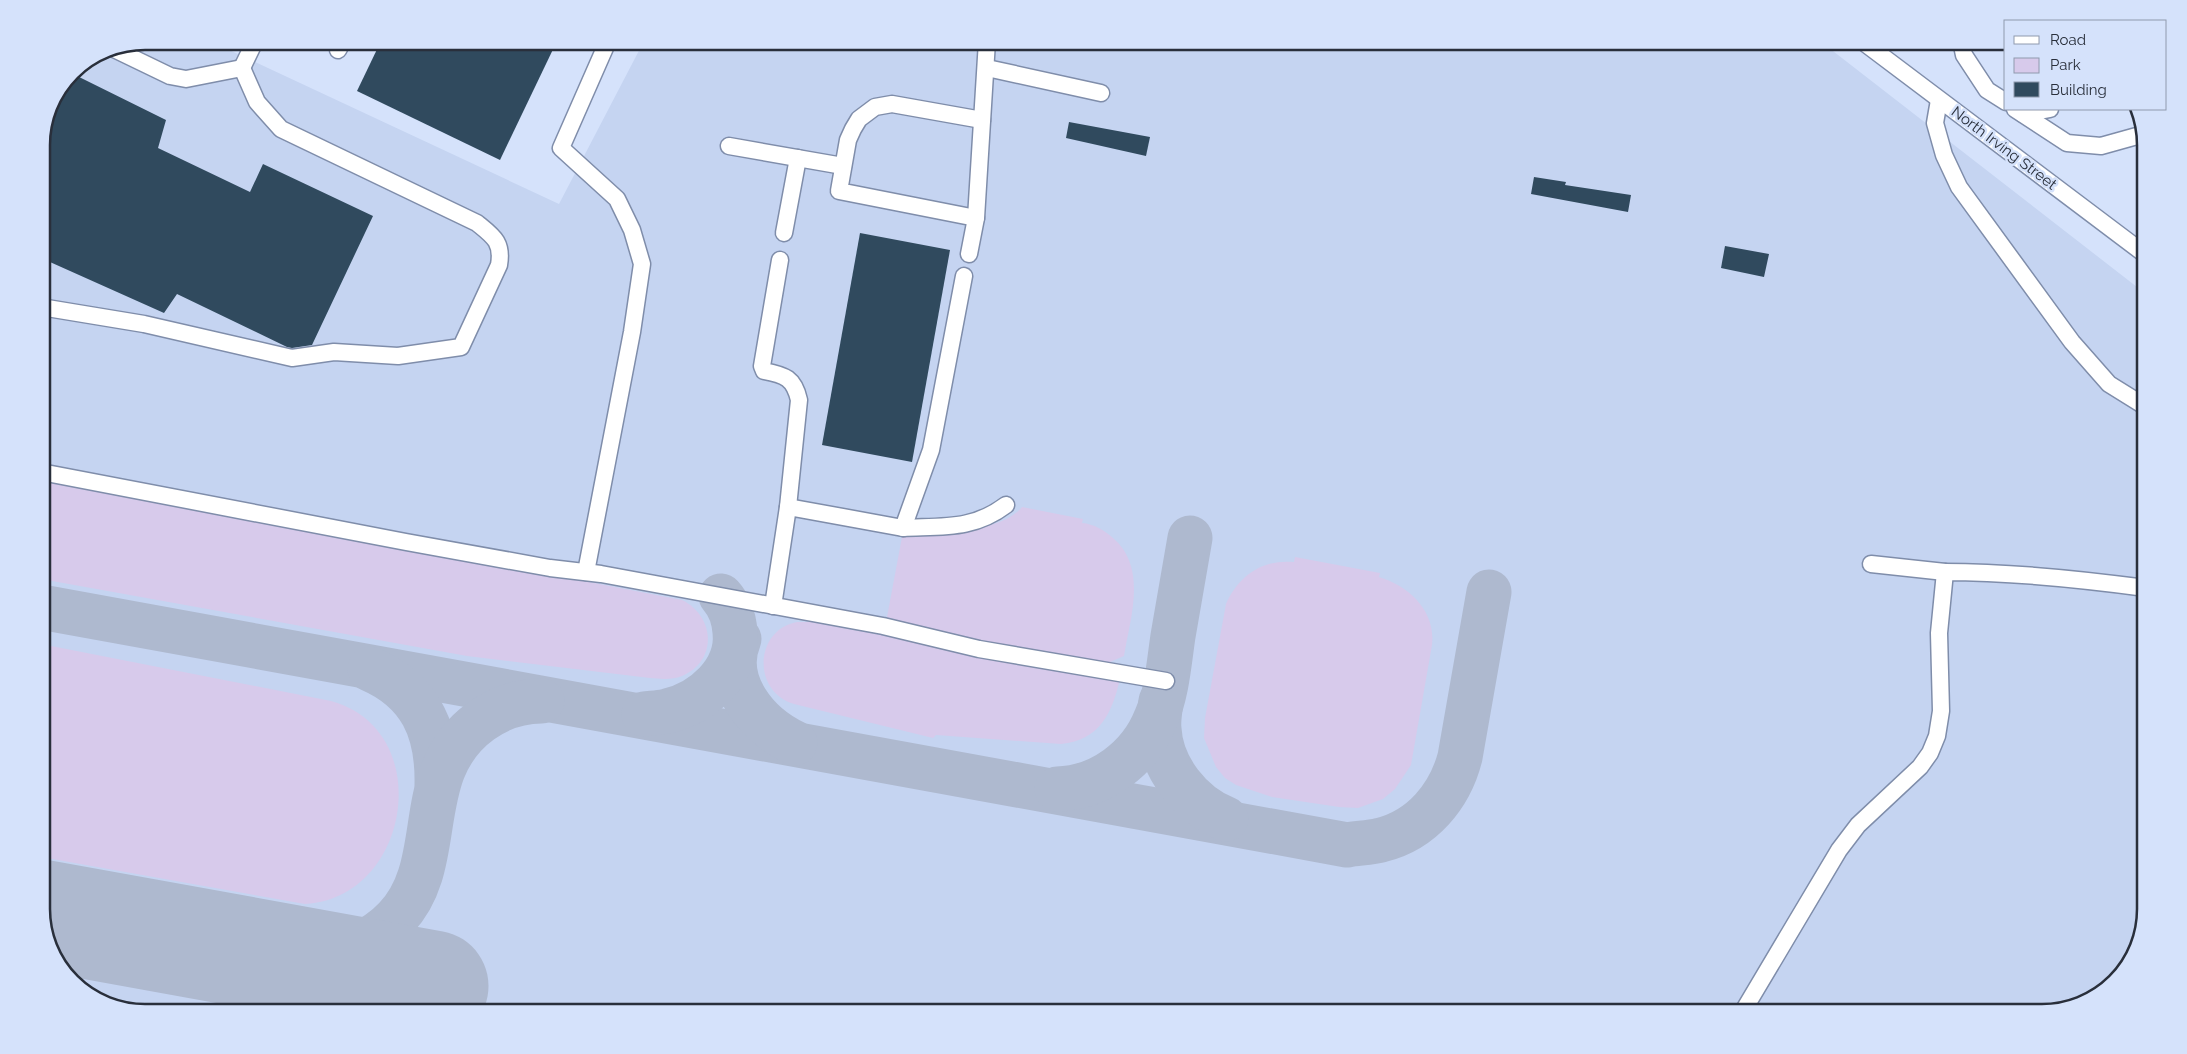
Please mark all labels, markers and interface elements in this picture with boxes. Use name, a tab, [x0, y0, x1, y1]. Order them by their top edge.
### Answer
legend	[2004, 20, 2167, 110]
text: Road	[2050, 31, 2086, 49]
text: Park	[2050, 56, 2081, 74]
text: Building	[2050, 81, 2107, 99]
street label: North Irving Street	[1948, 103, 2060, 193]

